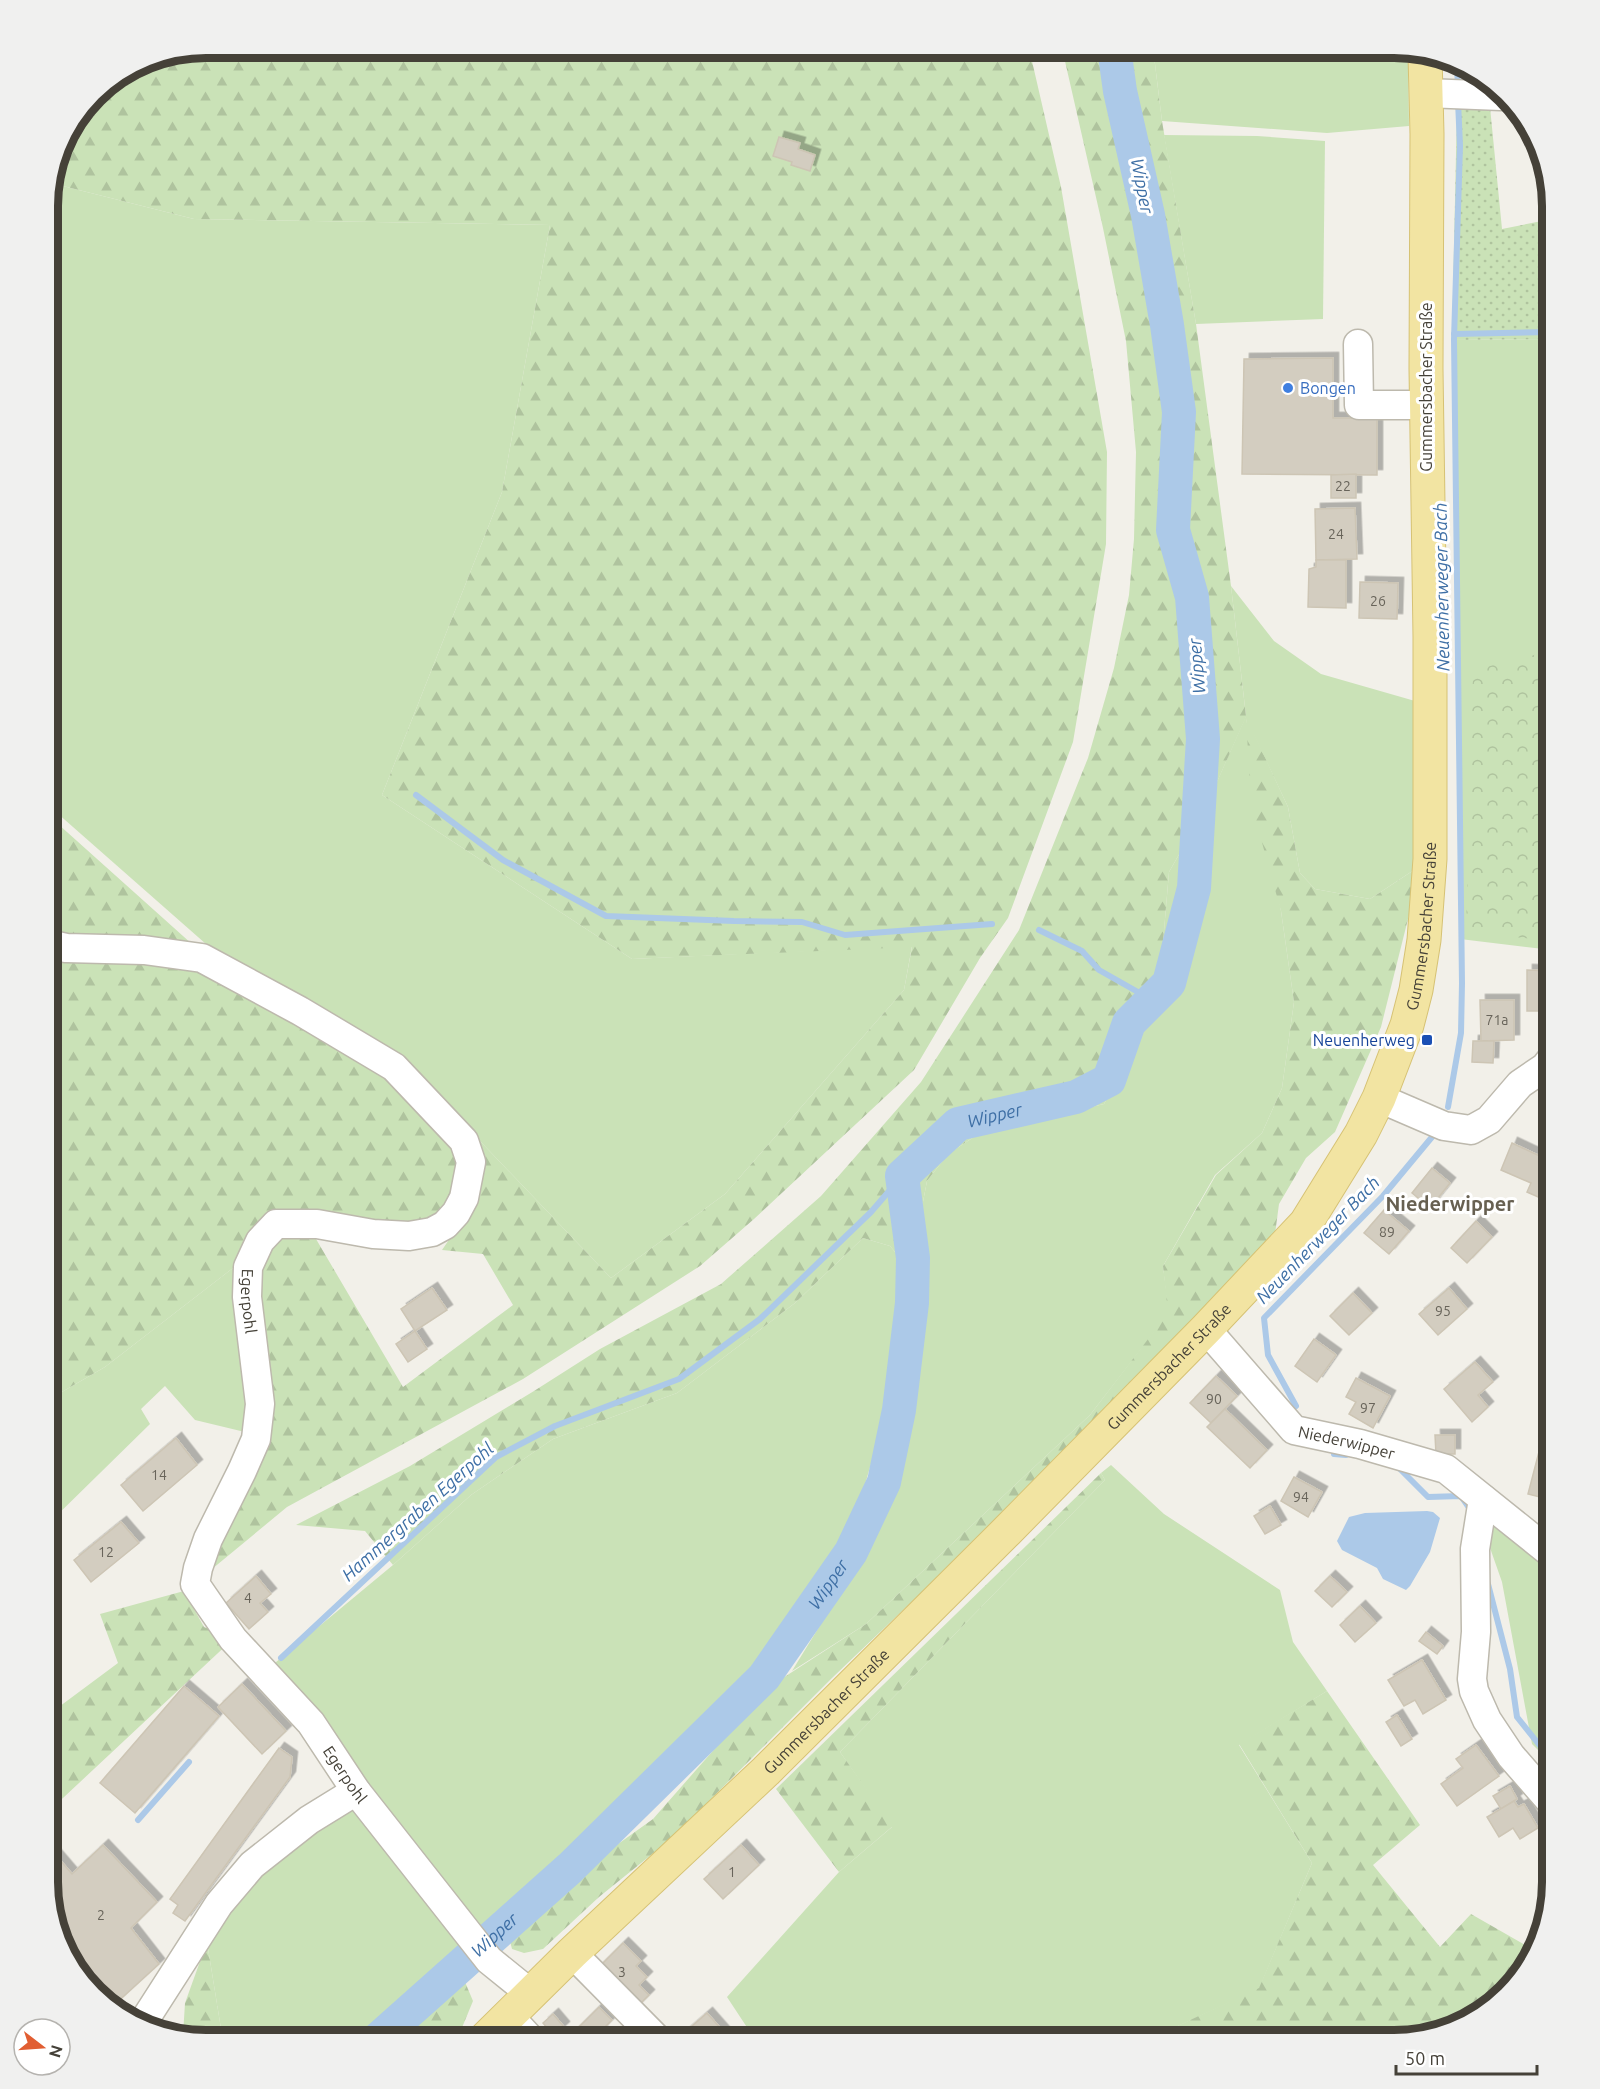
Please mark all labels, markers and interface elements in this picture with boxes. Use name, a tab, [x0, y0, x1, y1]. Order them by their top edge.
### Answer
water label: Wipper	[1128, 157, 1158, 216]
street label: Gummersbacher Straße	[1417, 302, 1435, 472]
place label: Bongen	[1300, 379, 1356, 397]
marker: Bongen	[1281, 381, 1295, 395]
house number: 22	[1335, 478, 1351, 494]
water label: Neuenherweger Bach	[1430, 502, 1452, 672]
house number: 24	[1328, 526, 1344, 542]
house number: 26	[1370, 593, 1386, 609]
water label: Wipper	[1184, 636, 1208, 695]
street label: Gummersbacher Straße	[1402, 842, 1439, 1012]
house number: 71a	[1486, 1012, 1509, 1028]
place label: Neuenherweg	[1313, 1031, 1415, 1049]
marker: Neuenherweg	[1420, 1033, 1434, 1047]
water label: Wipper	[965, 1098, 1025, 1131]
water label: Neuenherweger Bach	[1251, 1172, 1383, 1307]
district label: Niederwipper	[1385, 1192, 1515, 1215]
house number: 89	[1379, 1224, 1395, 1240]
street label: Egerpohl	[238, 1268, 260, 1334]
street label: Gummersbacher Straße	[1103, 1300, 1234, 1433]
house number: 95	[1435, 1303, 1451, 1319]
house number: 90	[1206, 1391, 1222, 1407]
house number: 97	[1360, 1400, 1376, 1416]
street label: Niederwipper	[1297, 1422, 1397, 1463]
water label: Hammergraben Egerpohl	[337, 1438, 497, 1585]
house number: 14	[151, 1467, 167, 1483]
house number: 94	[1293, 1489, 1309, 1505]
house number: 12	[98, 1544, 114, 1560]
water label: Wipper	[804, 1554, 852, 1612]
house number: 4	[244, 1590, 252, 1606]
street label: Gummersbacher Straße	[760, 1645, 893, 1777]
street label: Egerpohl	[320, 1742, 371, 1807]
house number: 1	[728, 1864, 736, 1880]
house number: 2	[97, 1907, 105, 1923]
water label: Wipper	[467, 1908, 522, 1960]
house number: 3	[618, 1964, 626, 1980]
north arrow	[12, 2017, 72, 2077]
scale bar	[1396, 2038, 1537, 2076]
text: N	[46, 2043, 67, 2060]
text: 50 m	[1405, 2048, 1445, 2068]

